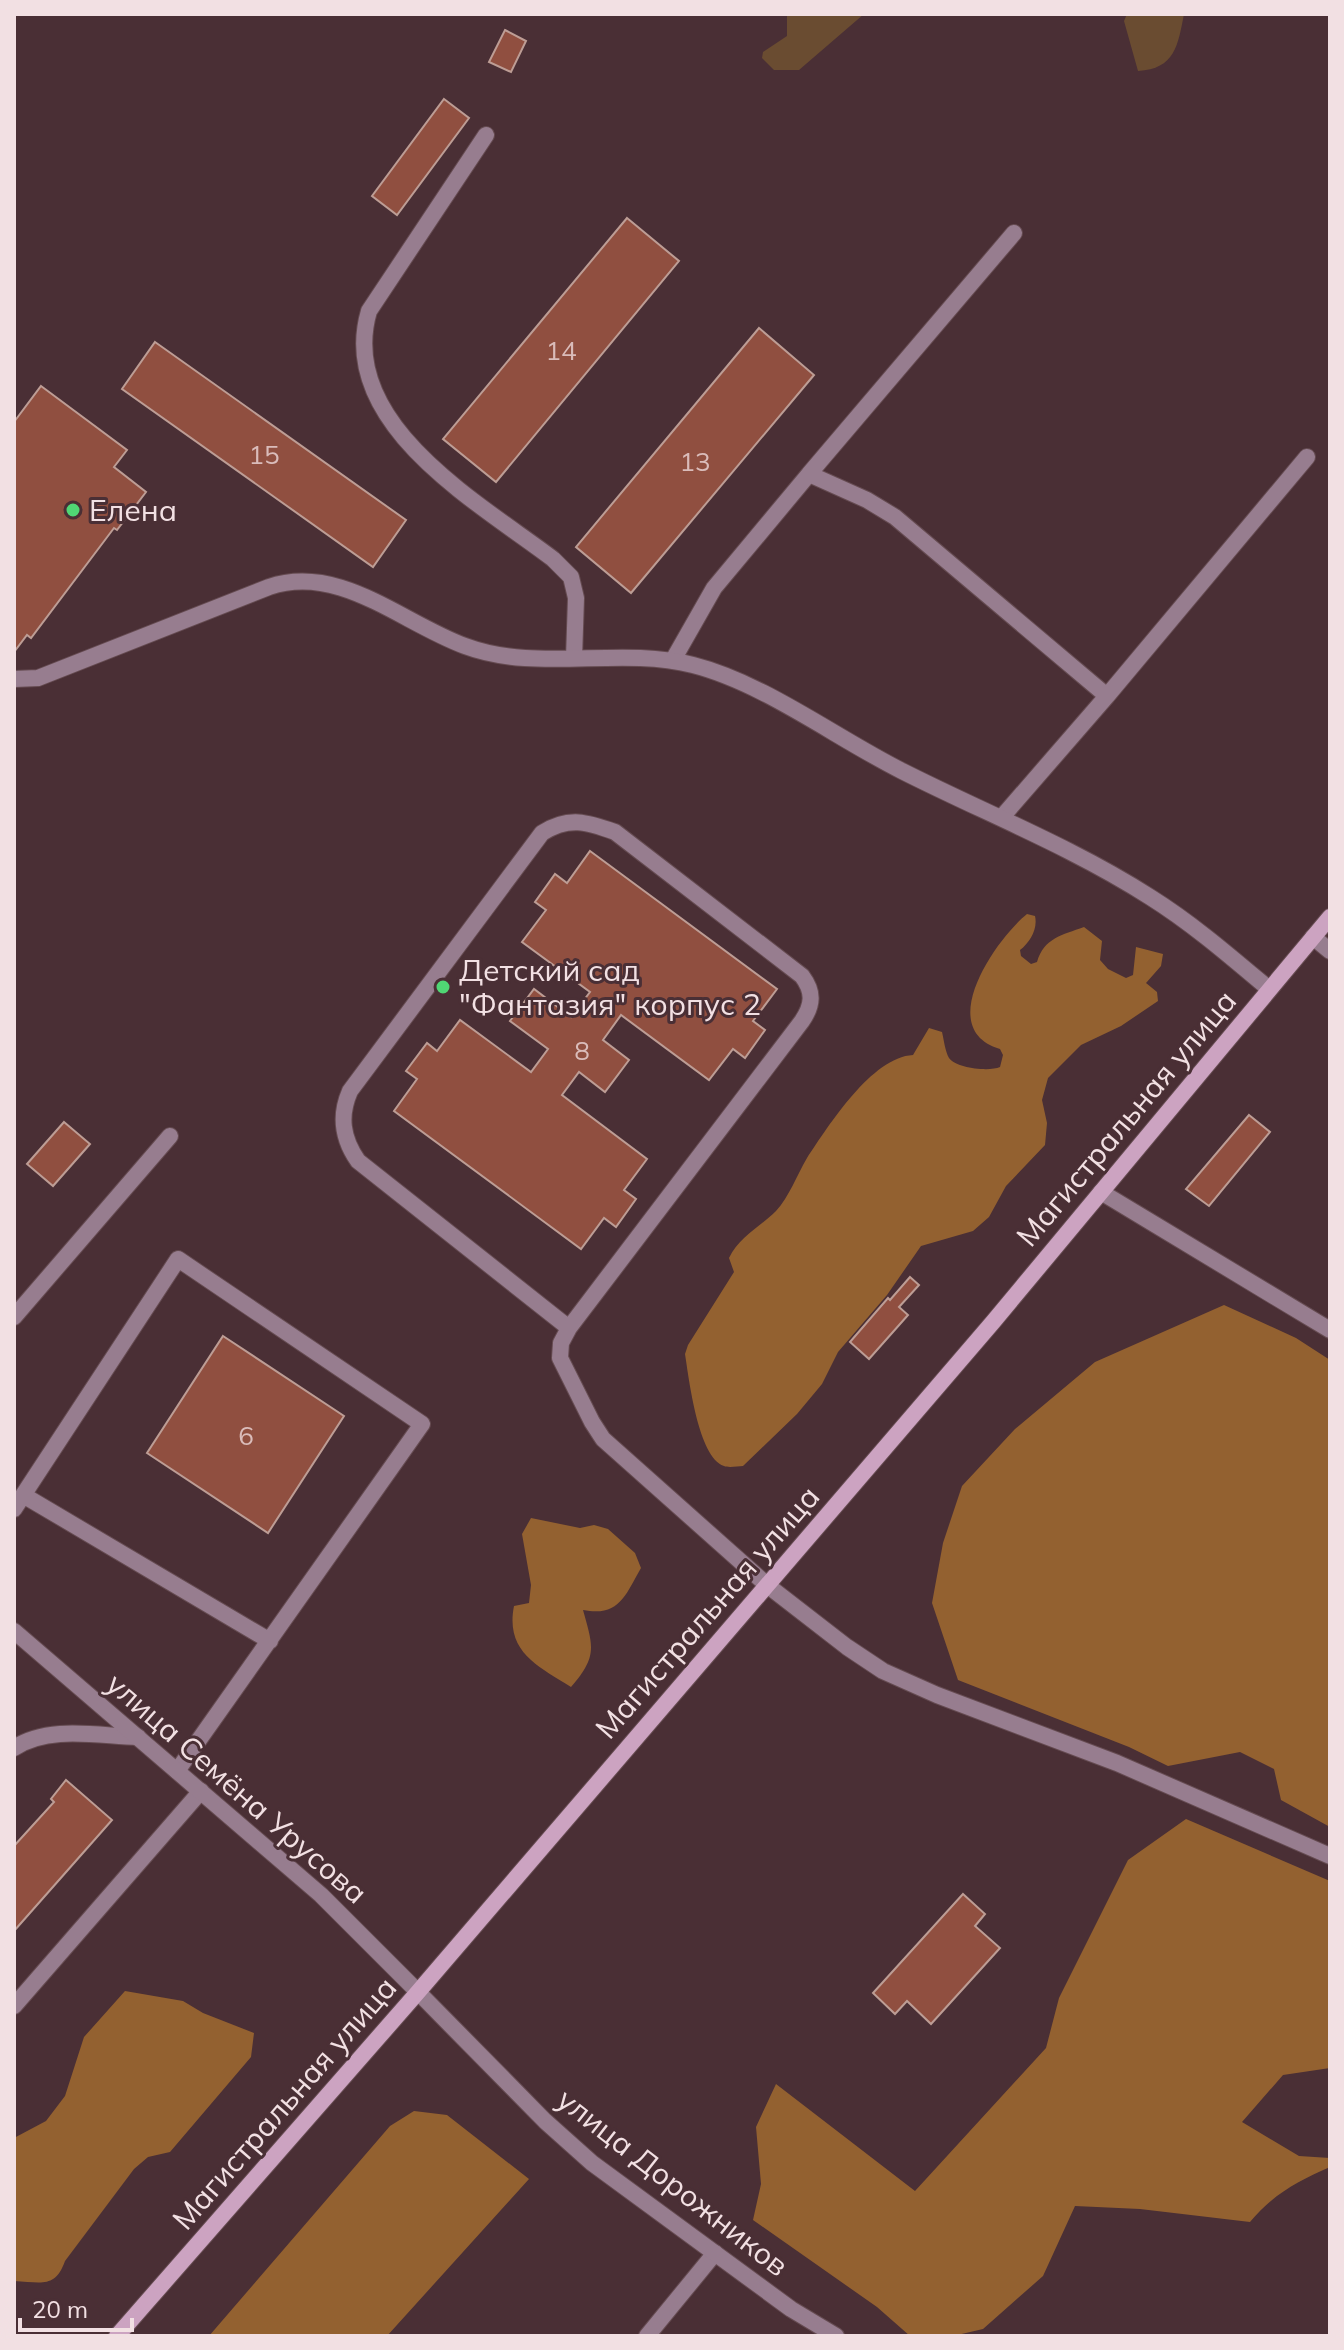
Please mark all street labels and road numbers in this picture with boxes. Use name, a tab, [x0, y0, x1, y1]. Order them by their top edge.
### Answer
street label: Магистральная улица	[1008, 982, 1244, 1254]
street label: Магистральная улица	[587, 1478, 827, 1746]
street label: улица Семёна Урусова	[99, 1664, 375, 1912]
street label: Магистральная улица	[164, 1969, 404, 2237]
street label: улица Дорожников	[550, 2080, 796, 2284]

